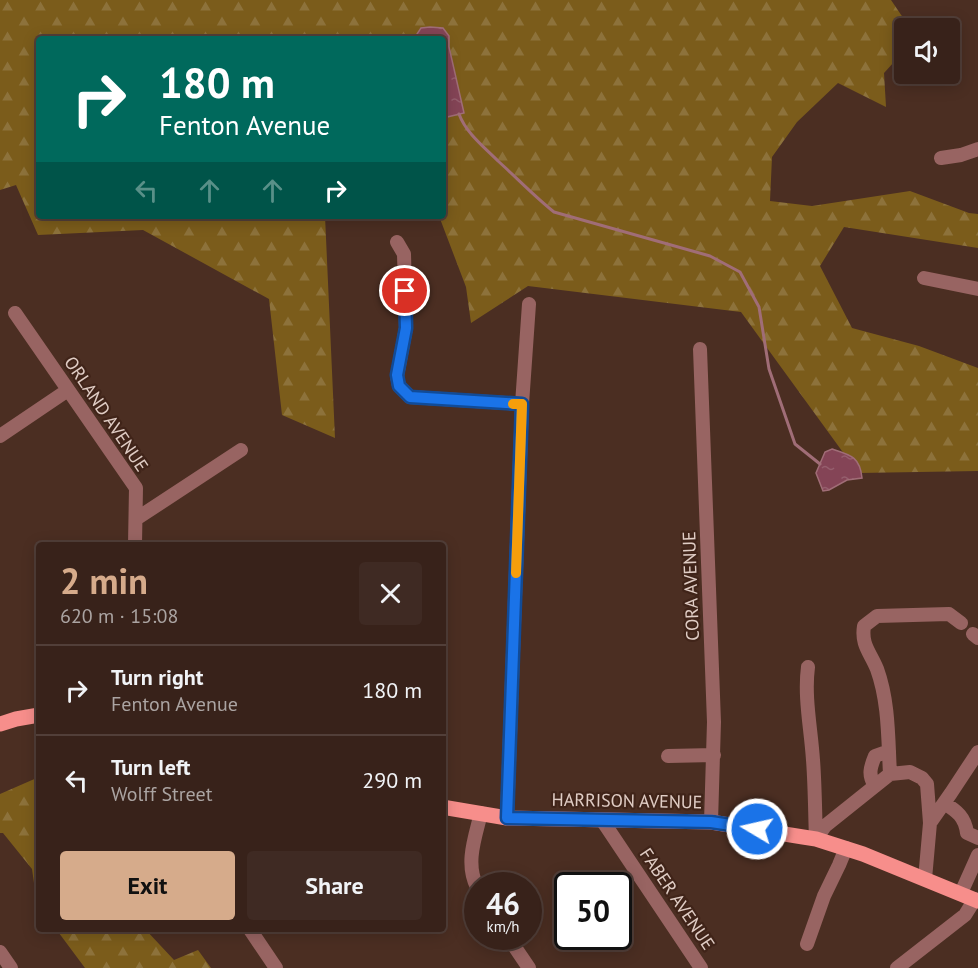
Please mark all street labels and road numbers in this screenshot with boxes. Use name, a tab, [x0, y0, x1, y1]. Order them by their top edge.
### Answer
street label: ORLAND AVENUE	[59, 352, 153, 476]
street label: CORA AVENUE	[677, 531, 704, 641]
street label: HARRISON AVENUE	[552, 788, 702, 813]
street label: FABER AVENUE	[635, 843, 720, 954]

